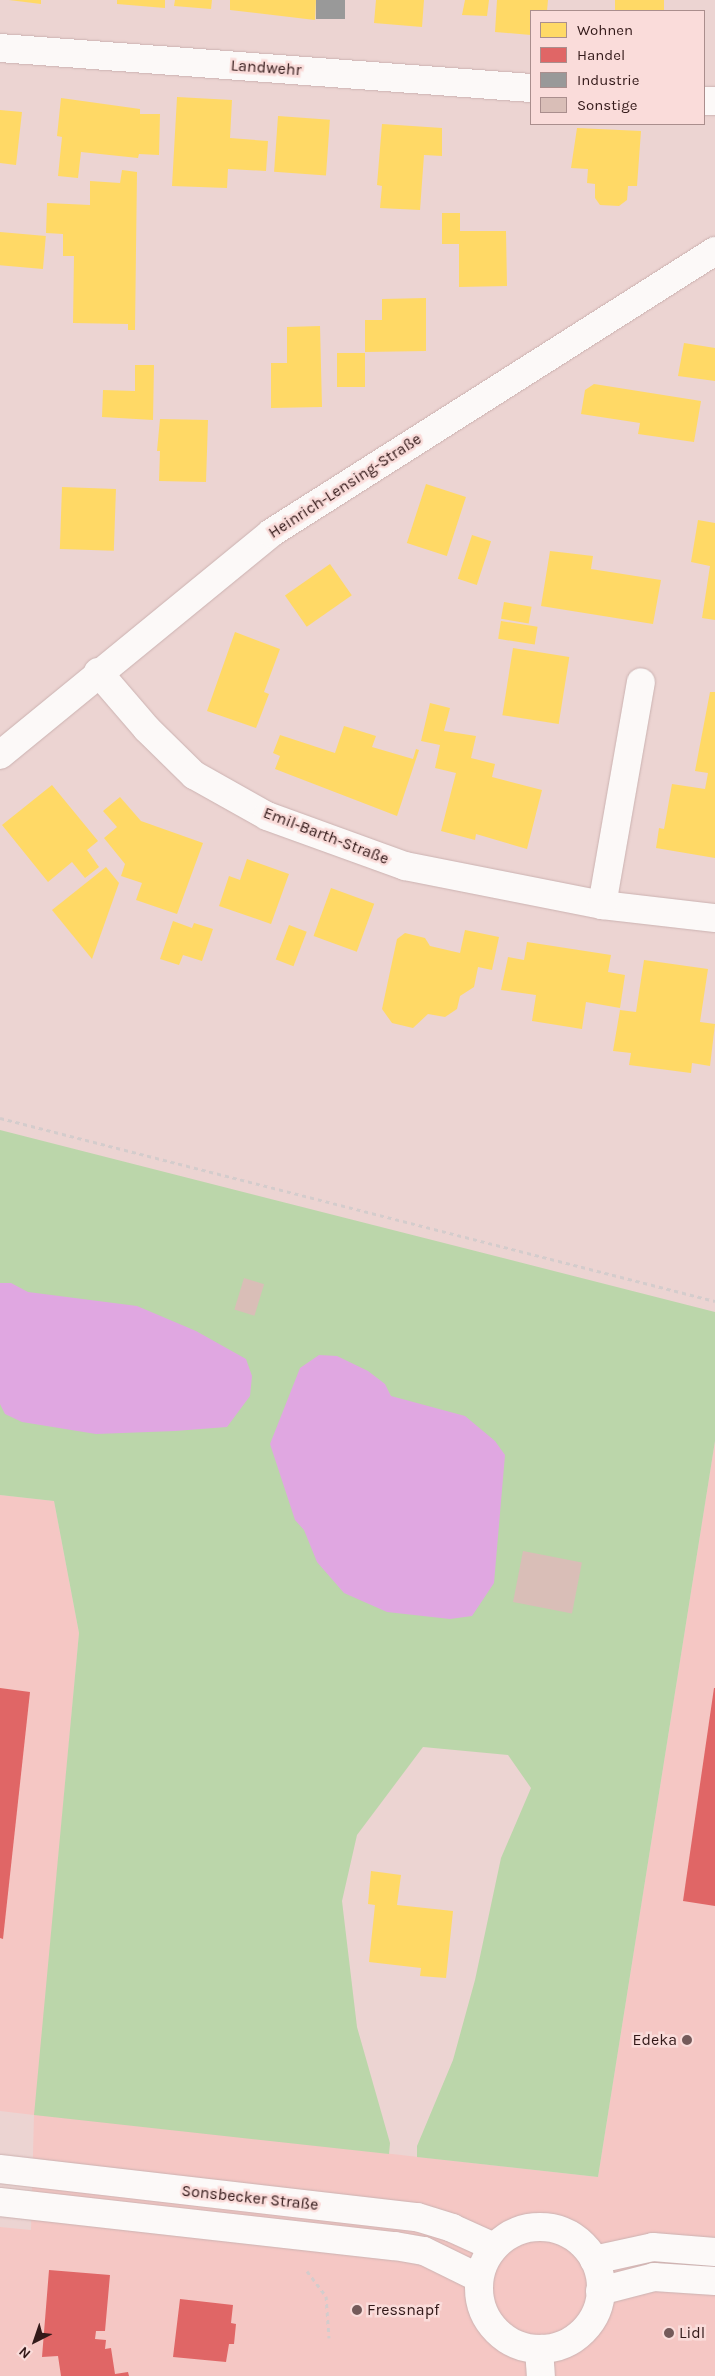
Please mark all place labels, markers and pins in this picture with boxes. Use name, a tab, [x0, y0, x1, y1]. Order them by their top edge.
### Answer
place label: Edeka	[632, 2030, 677, 2050]
marker: Edeka	[681, 2034, 693, 2046]
place label: Fressnapf	[367, 2300, 439, 2320]
marker: Fressnapf	[351, 2304, 363, 2316]
place label: Lidl	[679, 2323, 705, 2343]
marker: Lidl	[663, 2327, 675, 2339]

